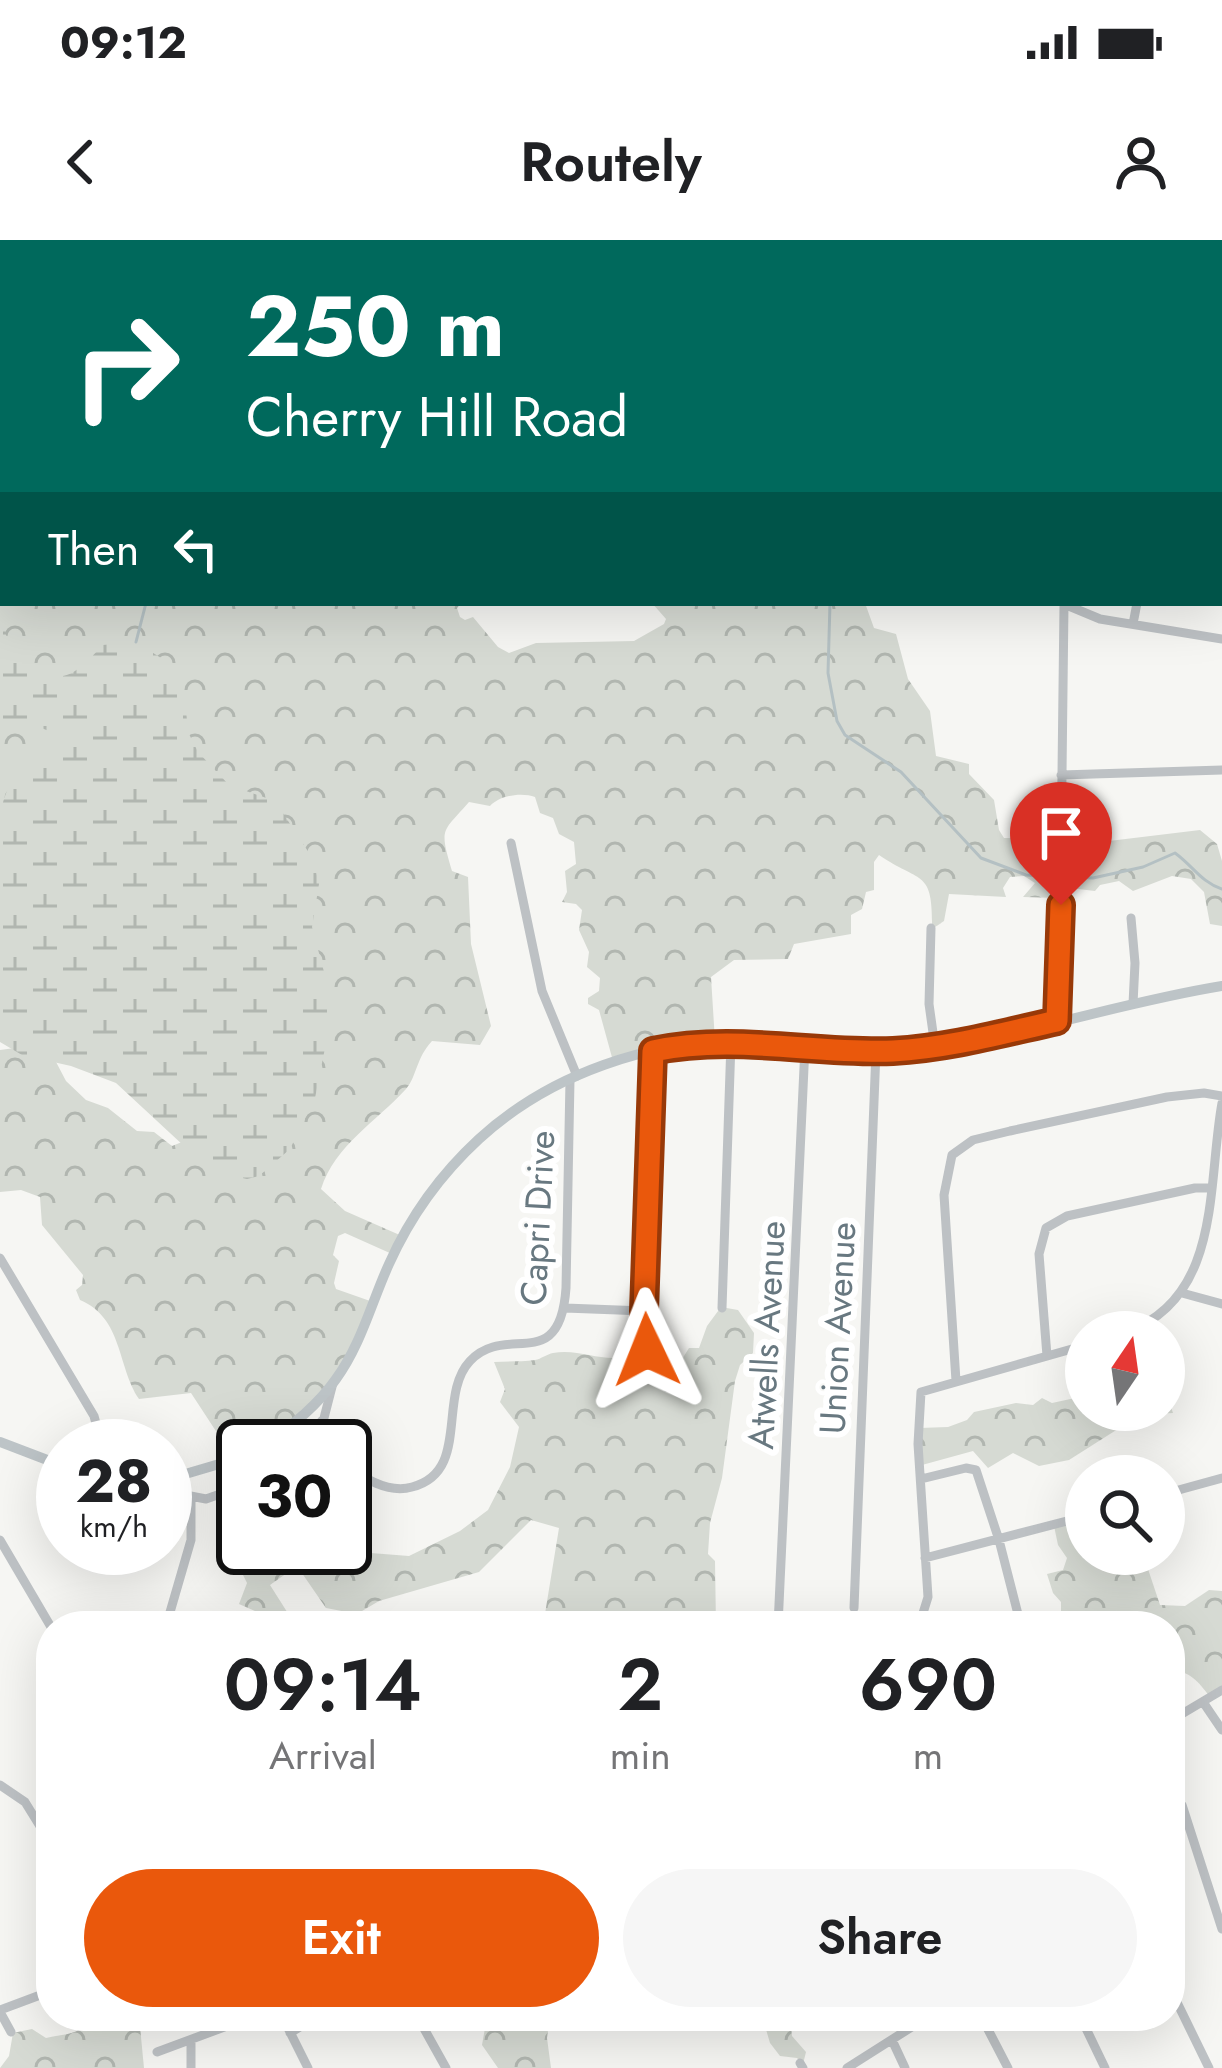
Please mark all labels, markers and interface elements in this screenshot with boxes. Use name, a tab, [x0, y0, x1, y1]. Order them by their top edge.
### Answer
text: 09:12	[60, 10, 187, 75]
text: Routely	[520, 123, 702, 201]
icon: back	[48, 129, 114, 195]
icon: person	[1108, 129, 1174, 195]
text: 250 m	[246, 266, 505, 388]
icon: right	[48, 288, 204, 444]
text: Cherry Hill Road	[246, 378, 628, 456]
icon: left	[163, 516, 229, 582]
text: Then	[48, 517, 139, 582]
pin	[1010, 782, 1112, 905]
icon: arrive	[1028, 800, 1094, 866]
street label: Capri Drive	[506, 1129, 568, 1307]
street label: Atwells Avenue	[734, 1219, 798, 1451]
street label: Union Avenue	[805, 1221, 869, 1435]
position arrow	[584, 1287, 710, 1413]
north arrow	[1065, 1311, 1185, 1431]
map controls	[1065, 1311, 1185, 1575]
speed limit sign: 30	[216, 1419, 372, 1575]
text: 28	[76, 1438, 152, 1525]
button: search	[1065, 1455, 1185, 1575]
text: km/h	[80, 1505, 148, 1548]
text: 09:14	[224, 1633, 422, 1737]
text: 2	[618, 1633, 663, 1737]
text: 690	[859, 1633, 997, 1737]
text: Arrival	[269, 1727, 377, 1784]
text: min	[610, 1727, 671, 1784]
text: m	[913, 1727, 943, 1784]
button: Exit	[84, 1869, 599, 2007]
button: Share	[623, 1869, 1137, 2007]

